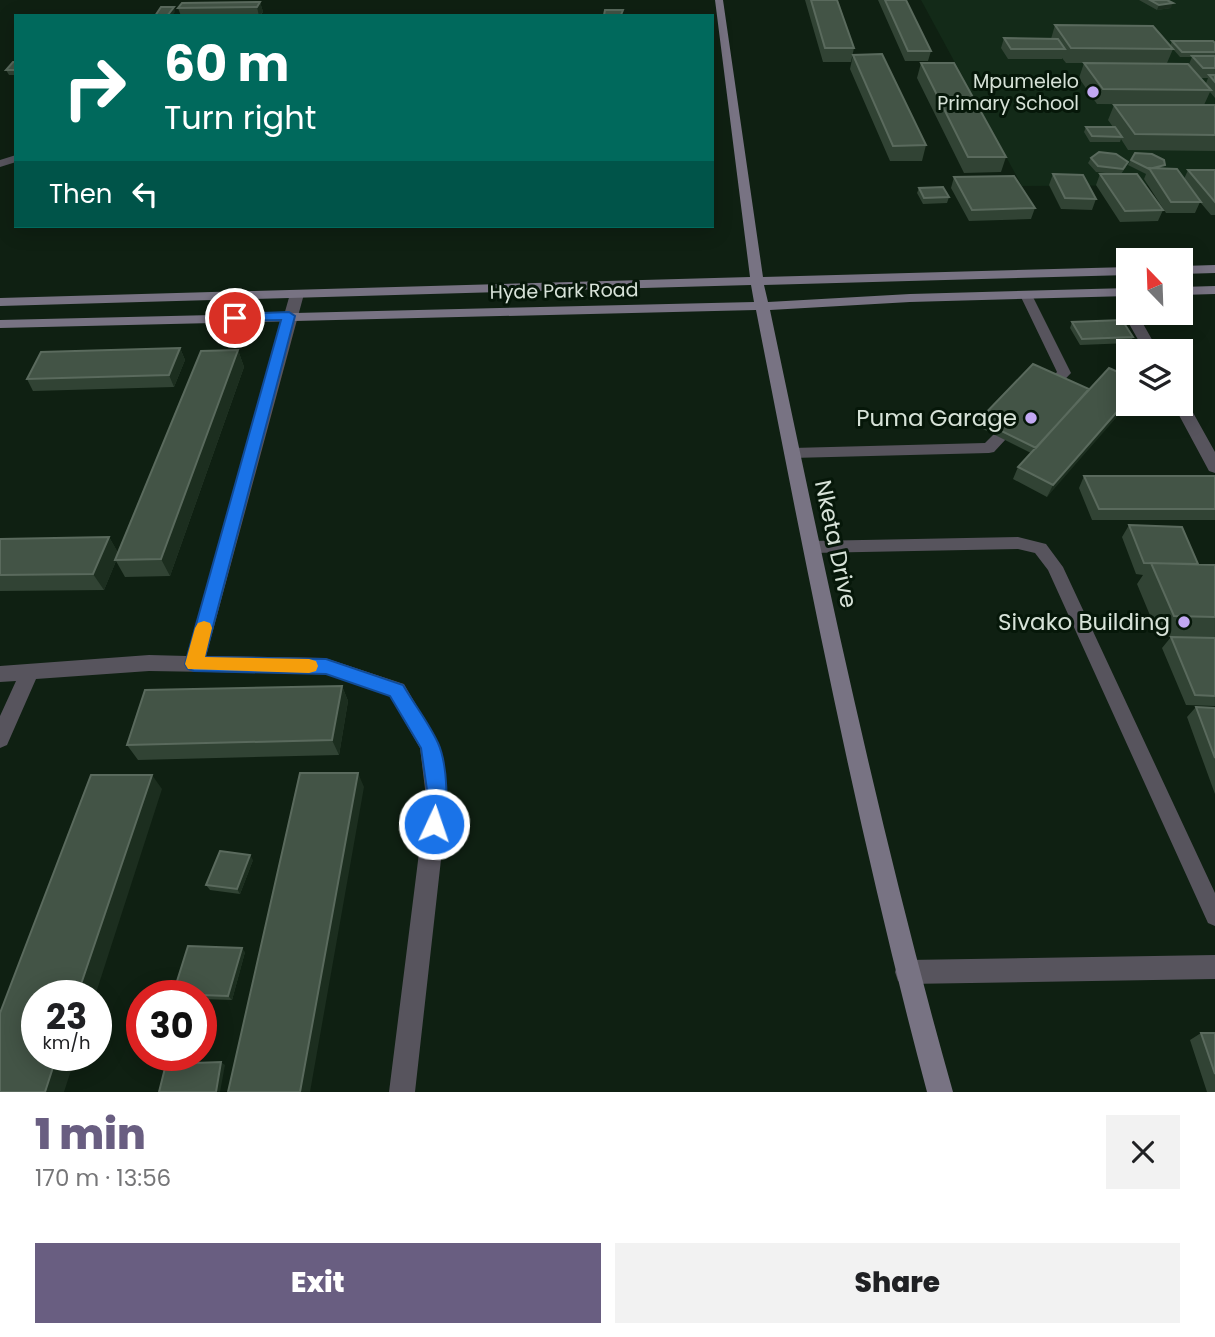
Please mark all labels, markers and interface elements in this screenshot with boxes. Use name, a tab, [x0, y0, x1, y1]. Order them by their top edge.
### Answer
text: 60 m	[164, 30, 289, 98]
icon: right	[49, 42, 140, 133]
place label: Mpumelelo Primary School	[937, 68, 1079, 117]
marker: Mpumelelo Primary School	[1085, 84, 1101, 100]
text: Turn right	[164, 95, 316, 140]
icon: left	[126, 175, 164, 213]
text: Then	[49, 176, 112, 212]
north arrow	[1116, 248, 1194, 326]
map controls	[1116, 248, 1193, 416]
street label: Hyde Park Road	[489, 276, 639, 306]
pin	[205, 288, 265, 348]
icon: arrive	[216, 299, 254, 337]
button: layers	[1116, 339, 1193, 416]
place label: Puma Garage	[856, 402, 1017, 434]
marker: Puma Garage	[1023, 410, 1039, 426]
street label: Nketa Drive	[807, 477, 865, 611]
place label: Sivako Building	[998, 606, 1170, 638]
marker: Sivako Building	[1176, 614, 1192, 630]
position arrow	[397, 787, 471, 861]
speed limit sign: 30	[126, 980, 217, 1071]
text: 23	[46, 992, 87, 1041]
text: km/h	[43, 1030, 90, 1055]
text: 1 min	[35, 1105, 146, 1164]
button: close	[1106, 1115, 1180, 1189]
text: 170 m · 13:56	[35, 1162, 171, 1194]
button: Exit	[35, 1243, 601, 1323]
button: Share	[615, 1243, 1180, 1323]

